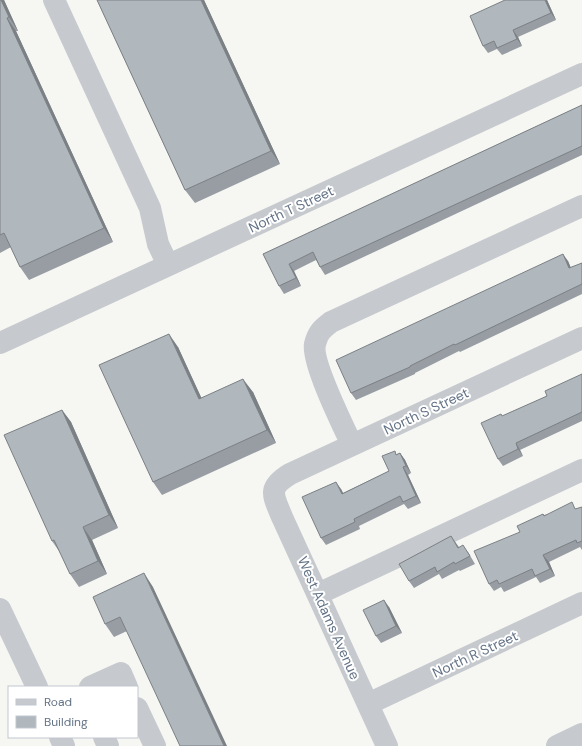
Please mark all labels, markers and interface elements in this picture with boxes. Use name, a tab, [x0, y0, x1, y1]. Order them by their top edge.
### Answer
street label: North T Street	[246, 181, 336, 237]
street label: North S Street	[381, 383, 471, 439]
street label: West Adams Avenue	[294, 554, 364, 682]
street label: North R Street	[429, 626, 521, 682]
legend	[8, 686, 138, 738]
text: Road	[44, 694, 72, 710]
text: Building	[44, 714, 88, 730]

